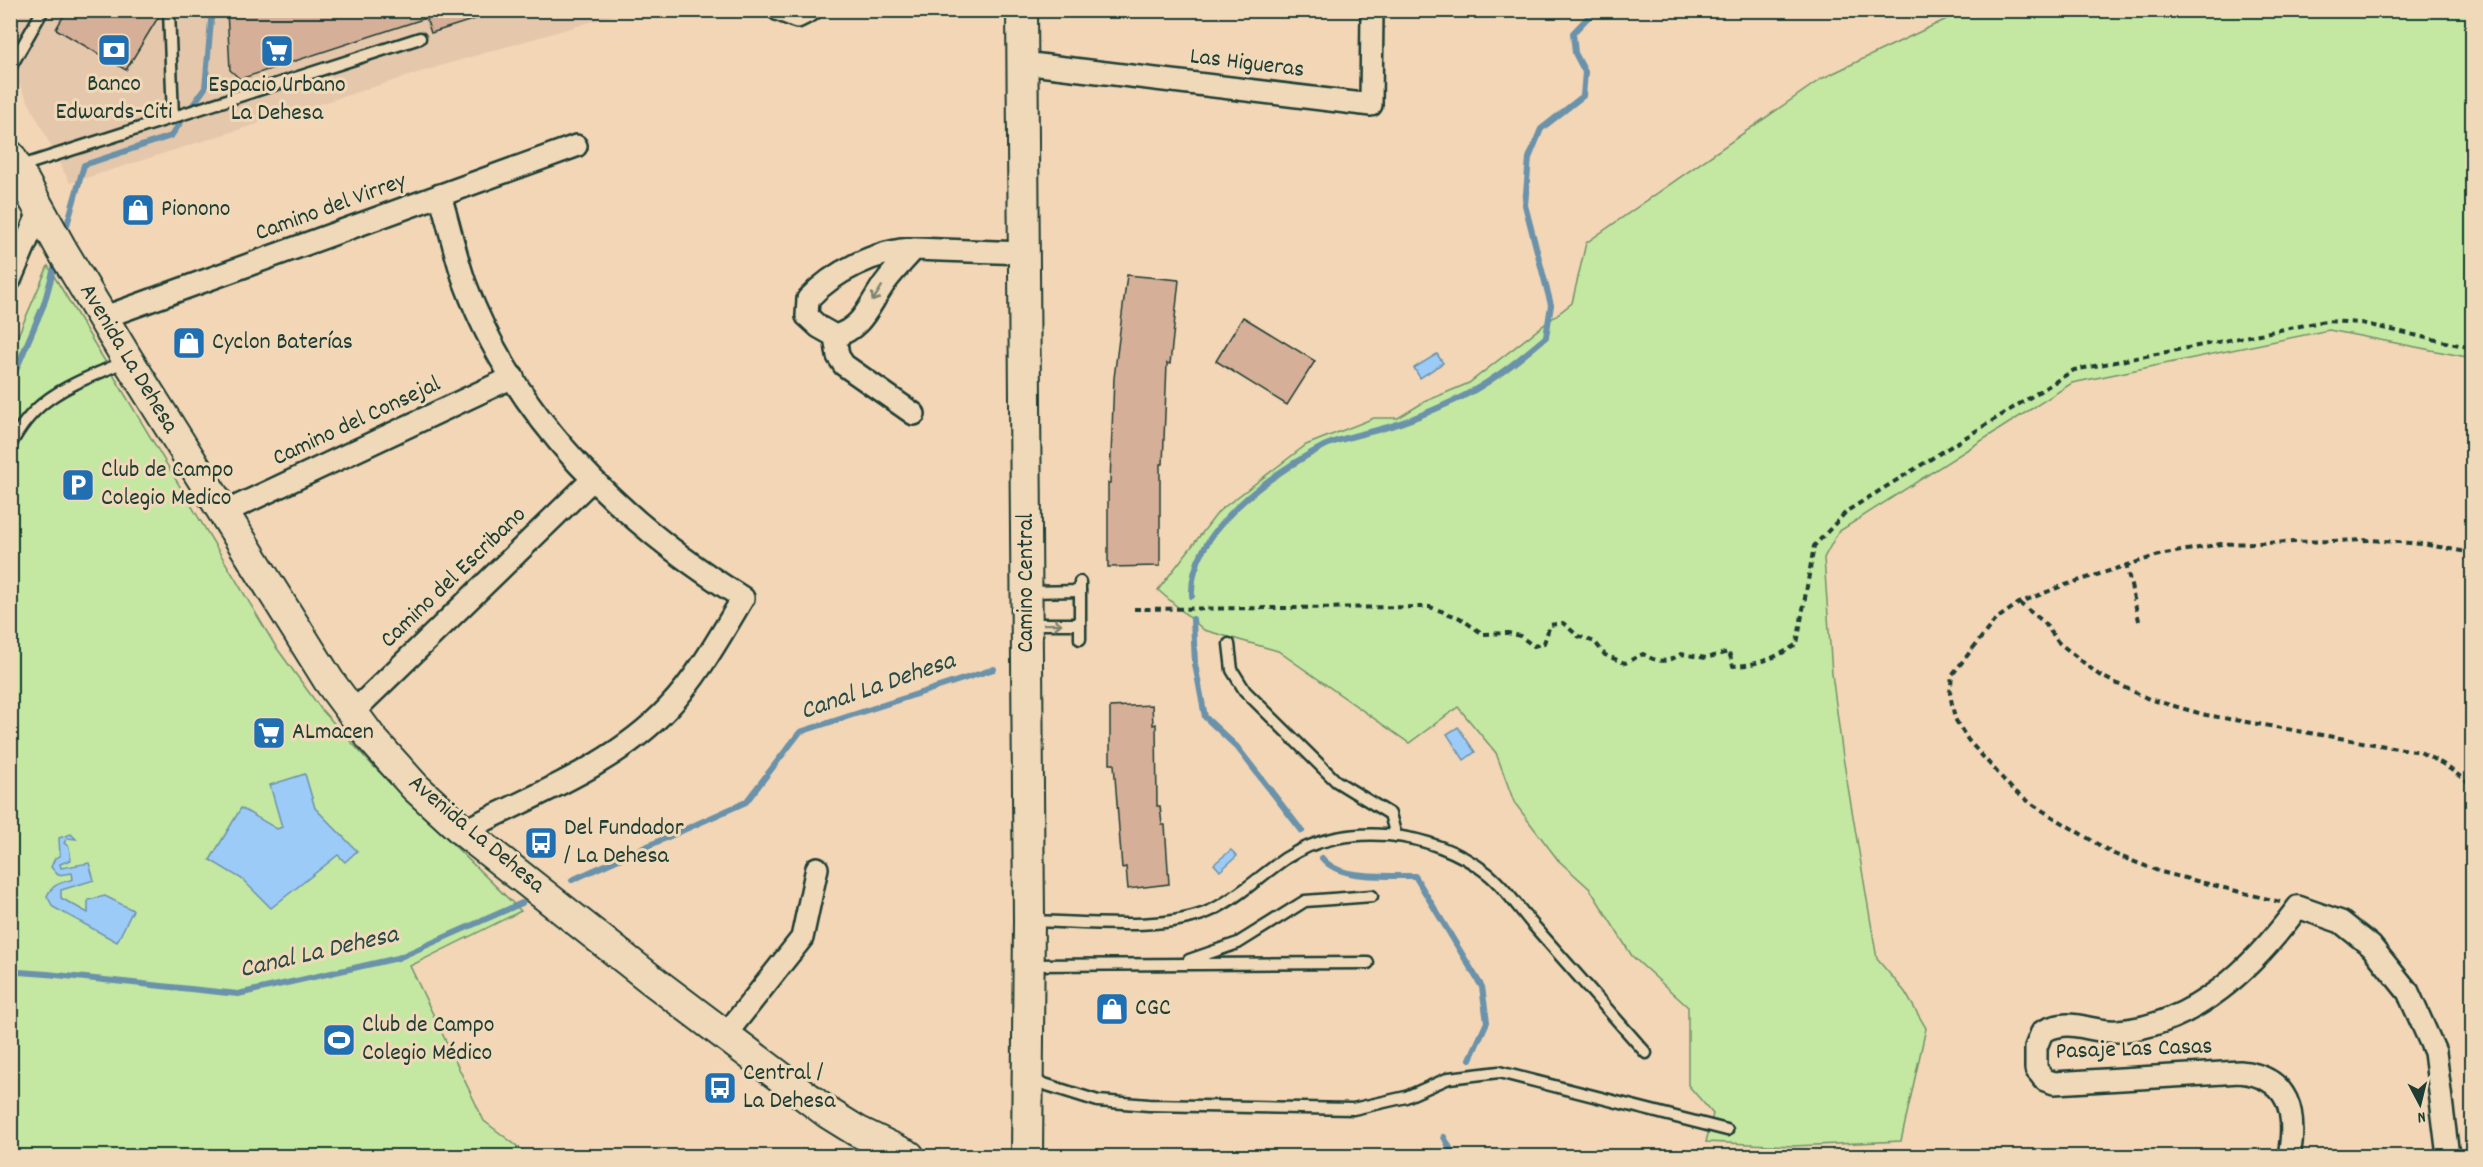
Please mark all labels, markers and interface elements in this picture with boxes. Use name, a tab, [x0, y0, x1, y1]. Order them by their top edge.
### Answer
bank icon: Banco Edwards-Citi	[96, 32, 132, 68]
supermarket icon: Espacio Urbano La Dehesa	[259, 33, 295, 69]
street label: Las Higueras	[1188, 40, 1306, 88]
place label: Banco Edwards-Citi	[56, 68, 172, 130]
place label: Espacio Urbano La Dehesa	[208, 69, 346, 131]
street label: Camino del Virrey	[251, 165, 412, 251]
shop icon: Pionono	[120, 192, 156, 228]
place label: Pionono	[161, 193, 231, 227]
street label: Avenida La Dehesa	[70, 278, 187, 441]
one-way arrow	[871, 286, 884, 303]
shop icon: Cyclon Baterías	[171, 325, 207, 361]
place label: Cyclon Baterías	[212, 326, 353, 360]
street label: Camino del Consejal	[267, 368, 447, 476]
place label: Club de Campo Colegio Medico	[101, 454, 233, 516]
parking icon: Club de Campo Colegio Medico	[60, 467, 96, 503]
street label: Camino del Escribano	[373, 499, 535, 657]
street label: Camino Central	[1010, 513, 1044, 653]
one-way arrow	[1043, 618, 1063, 630]
water label: Canal La Dehesa	[796, 643, 962, 731]
supermarket icon: ALmacen	[251, 715, 287, 751]
place label: ALmacen	[292, 716, 374, 750]
street label: Avenida La Dehesa	[400, 767, 552, 903]
place label: Del Fundador / La Dehesa	[564, 812, 684, 874]
bus stop icon: Del Fundador / La Dehesa	[523, 825, 559, 861]
water label: Canal La Dehesa	[236, 916, 404, 989]
shop icon: CGC	[1094, 991, 1130, 1027]
place label: CGC	[1135, 992, 1171, 1026]
place label: Club de Campo Colegio Médico	[362, 1009, 494, 1071]
sports icon: Club de Campo Colegio Médico	[321, 1022, 357, 1058]
street label: Pasaje Las Casas	[2055, 1030, 2213, 1070]
place label: Central / La Dehesa	[743, 1057, 836, 1119]
bus stop icon: Central / La Dehesa	[702, 1070, 738, 1106]
north arrow	[2390, 1074, 2450, 1134]
text: N	[2416, 1105, 2427, 1128]

